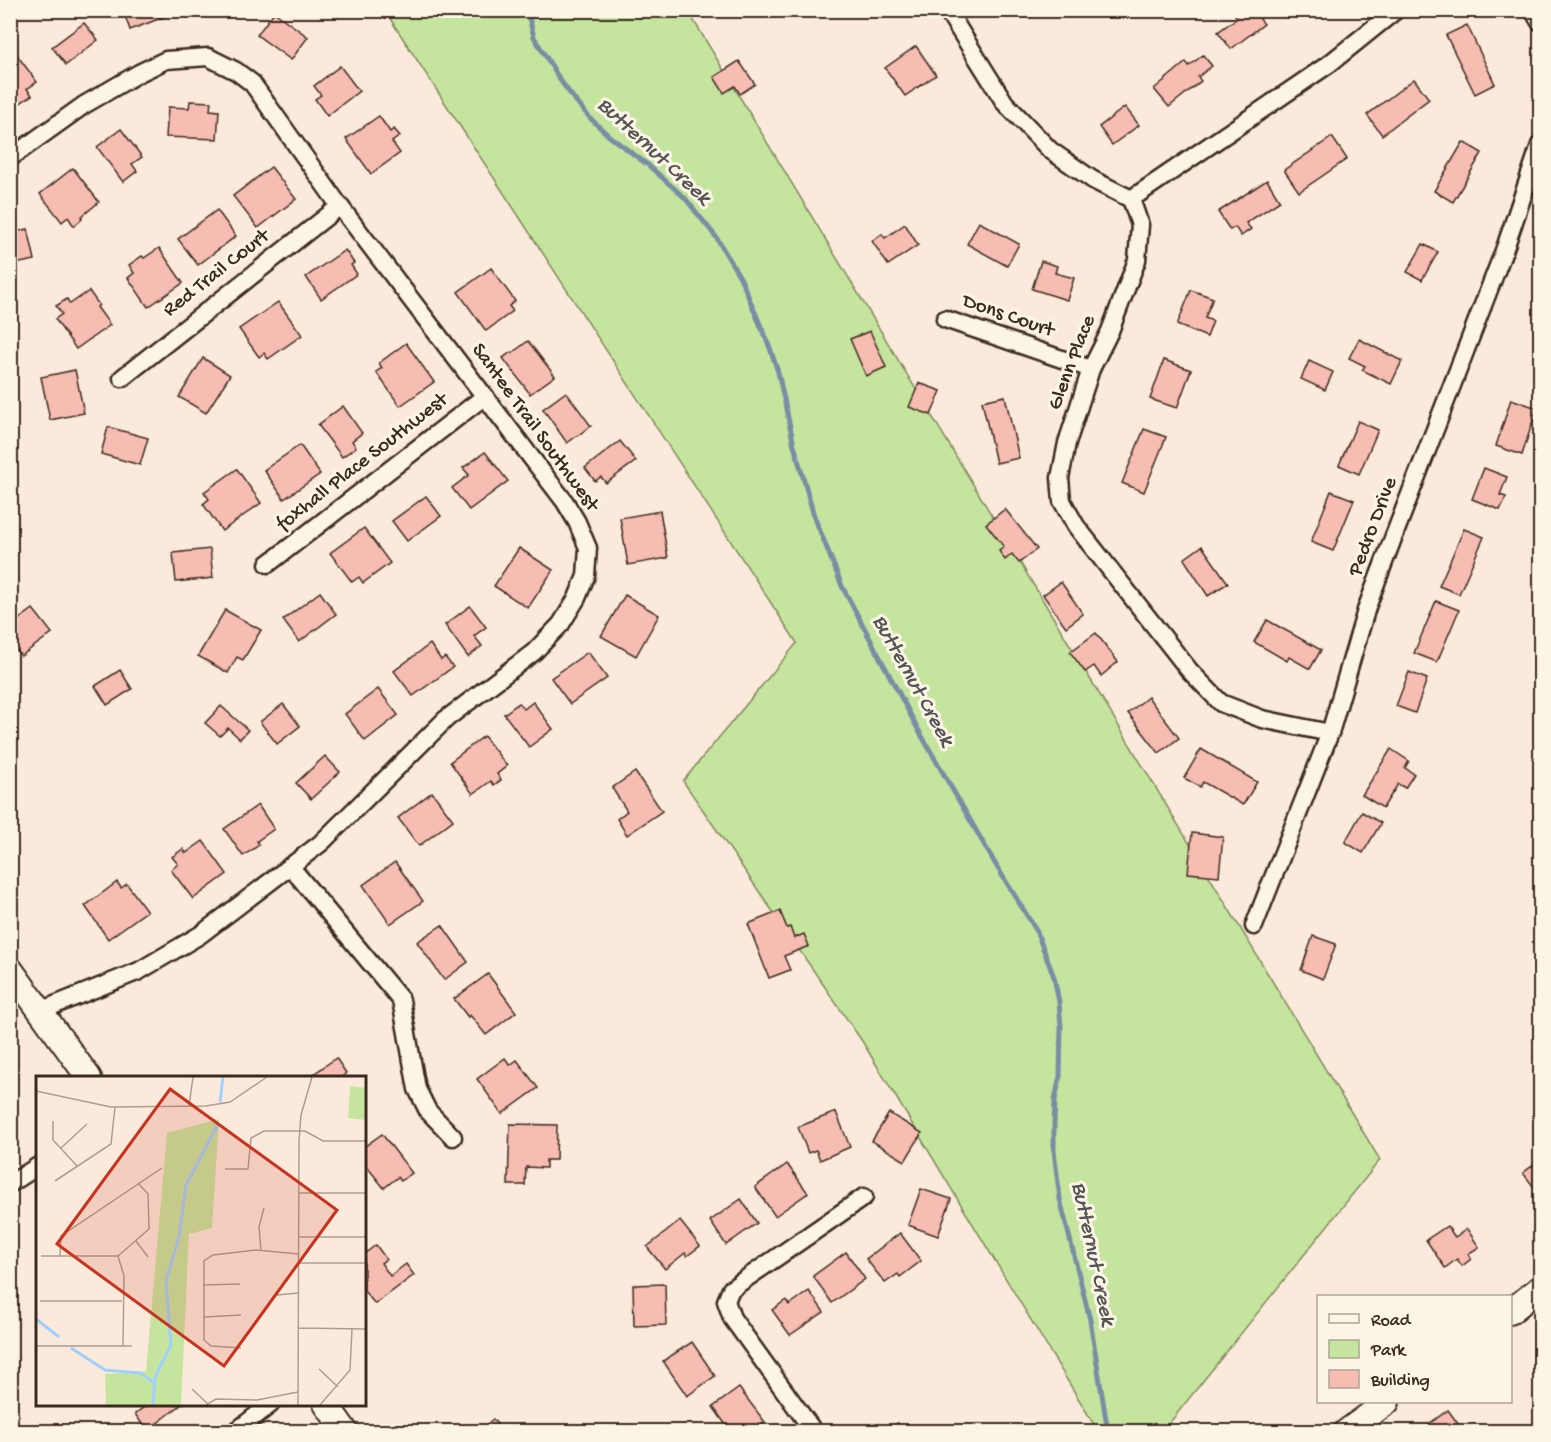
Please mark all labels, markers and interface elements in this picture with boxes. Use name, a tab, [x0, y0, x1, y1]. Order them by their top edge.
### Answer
water label: Butternut Creek	[591, 93, 717, 213]
street label: Red Trail Court	[159, 223, 277, 323]
street label: Dons Court	[957, 289, 1059, 345]
street label: Glenn Place	[1044, 311, 1103, 414]
street label: Santee Trail Southwest	[465, 339, 605, 519]
street label: foxhall Place Southwest	[272, 387, 455, 538]
street label: Pedro Drive	[1343, 473, 1405, 581]
water label: Butternut Creek	[865, 611, 960, 753]
inset map	[36, 1076, 366, 1406]
water label: Butternut Creek	[1064, 1180, 1120, 1330]
legend	[1317, 1295, 1512, 1403]
text: Road	[1371, 1311, 1412, 1332]
text: Park	[1370, 1341, 1407, 1362]
text: Building	[1370, 1371, 1430, 1392]

